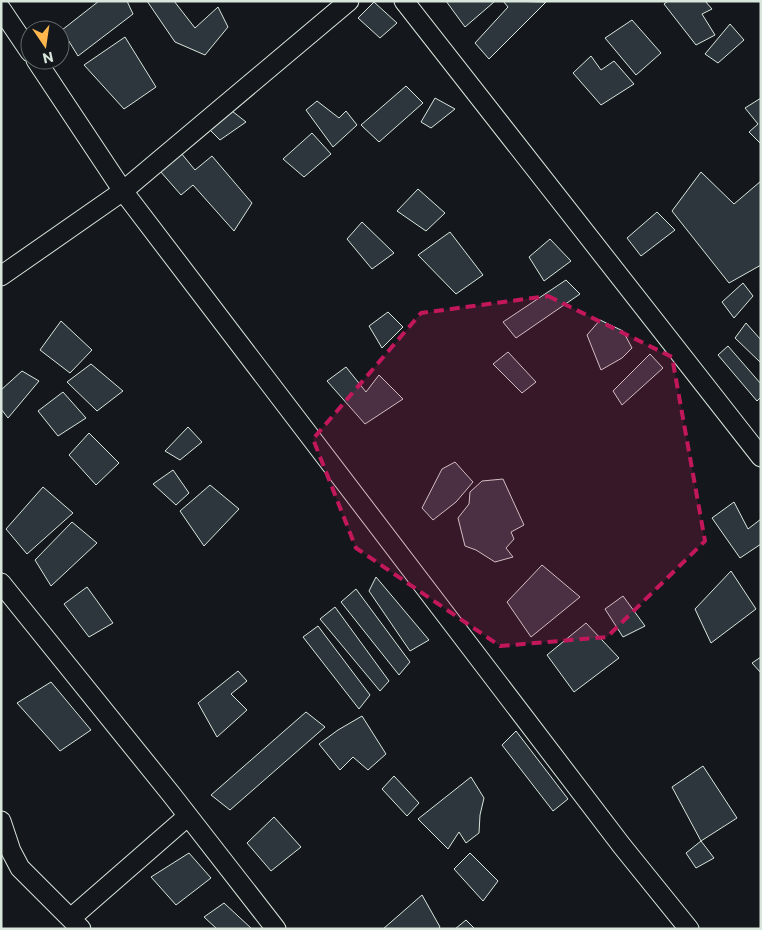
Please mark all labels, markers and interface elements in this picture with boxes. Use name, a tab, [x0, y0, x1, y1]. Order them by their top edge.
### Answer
north arrow	[20, 20, 70, 70]
text: N	[41, 49, 55, 68]

